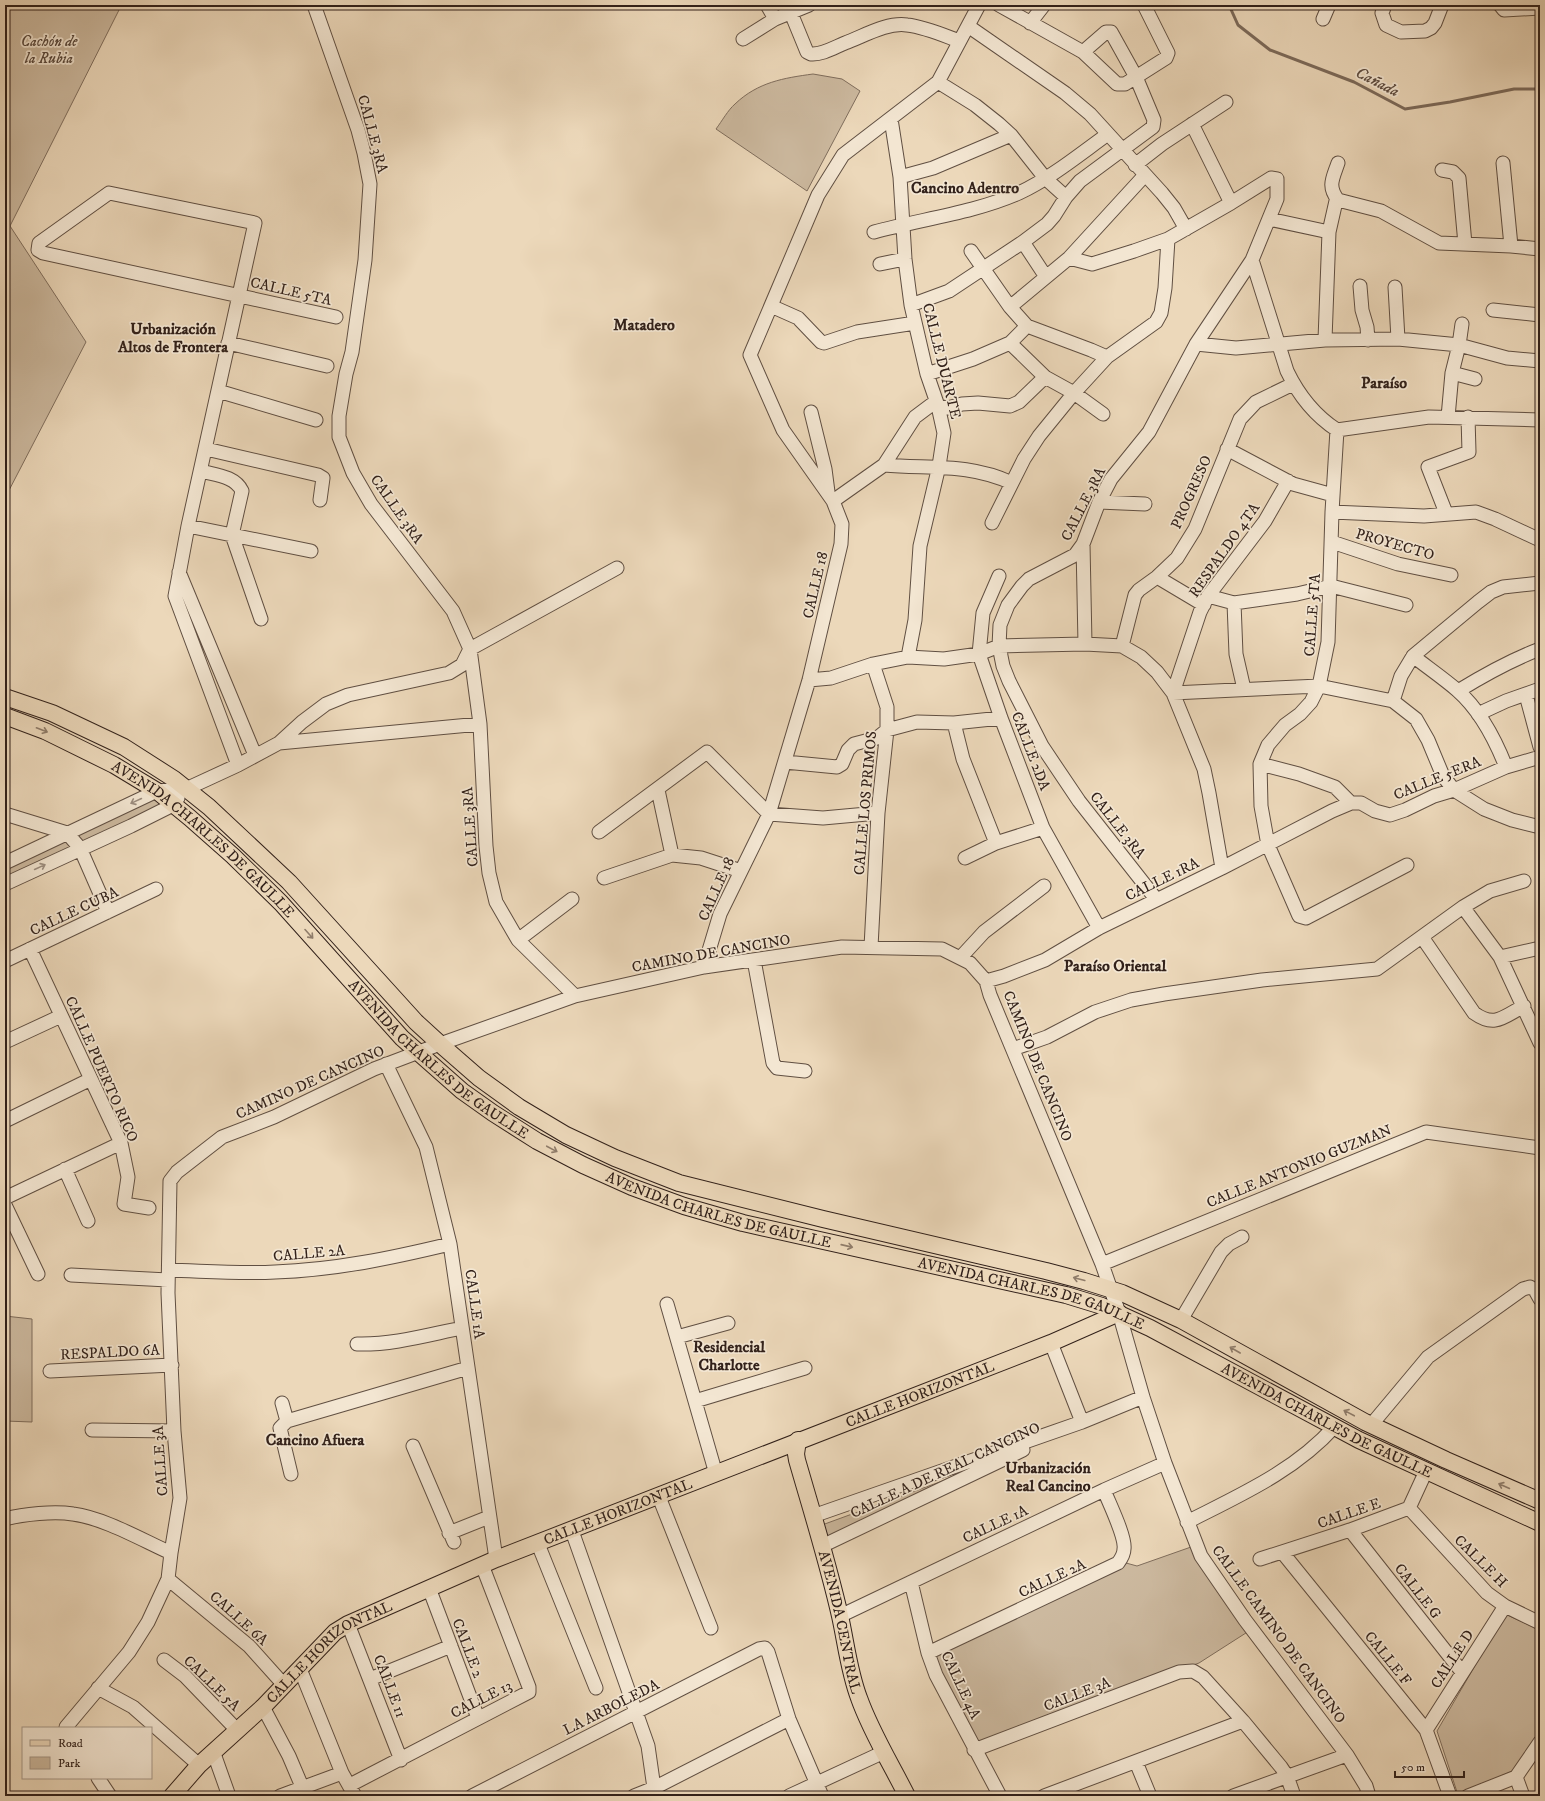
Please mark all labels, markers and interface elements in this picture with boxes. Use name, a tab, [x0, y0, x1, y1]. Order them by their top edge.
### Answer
park label: Cachón de la Rubia	[21, 32, 78, 68]
water label: Cañada	[1352, 62, 1403, 101]
street label: CALLE 3RA	[353, 93, 392, 176]
district label: Cancino Adentro	[911, 178, 1019, 198]
street label: CALLE 5TA	[248, 273, 334, 310]
street label: CALLE DUARTE	[918, 301, 965, 421]
district label: Matadero	[613, 315, 675, 335]
district label: Urbanización Altos de Frontera	[117, 319, 229, 357]
district label: Paraíso	[1361, 373, 1407, 393]
street label: PROGRESO	[1167, 452, 1216, 532]
street label: CALLE 3RA	[1057, 464, 1110, 544]
street label: CALLE 3RA	[366, 471, 428, 548]
street label: RESPALDO 4TA	[1185, 499, 1264, 601]
street label: PROYECTO	[1353, 524, 1436, 565]
street label: CALLE 18	[799, 550, 832, 620]
street label: CALLE 5TA	[1300, 573, 1325, 657]
street label: CALLE 2DA	[1007, 709, 1054, 794]
one-way arrow	[35, 727, 47, 735]
street label: CALLE LOS PRIMOS	[850, 730, 881, 876]
street label: CALLE 5ERA	[1391, 752, 1484, 805]
street label: AVENIDA CHARLES DE GAULLE	[108, 757, 299, 922]
street label: CALLE 3RA	[458, 786, 483, 868]
street label: CALLE 3RA	[1085, 788, 1150, 863]
one-way arrow	[130, 798, 142, 805]
street label: CALLE 1RA	[1122, 853, 1203, 906]
street label: CALLE 18	[694, 854, 739, 924]
one-way arrow	[34, 863, 46, 870]
street label: CALLE CUBA	[27, 882, 122, 940]
one-way arrow	[304, 929, 313, 939]
street label: CAMINO DE CANCINO	[630, 930, 792, 977]
district label: Paraíso Oriental	[1064, 956, 1167, 976]
street label: AVENIDA CHARLES DE GAULLE	[344, 976, 533, 1144]
street label: CAMINO DE CANCINO	[999, 988, 1076, 1144]
street label: CALLE PUERTO RICO	[61, 993, 142, 1145]
street label: CAMINO DE CANCINO	[233, 1041, 388, 1124]
street label: CALLE ANTONIO GUZMAN	[1204, 1121, 1395, 1212]
one-way arrow	[545, 1146, 557, 1153]
street label: AVENIDA CHARLES DE GAULLE	[603, 1168, 834, 1253]
street label: CALLE 2A	[272, 1241, 346, 1266]
one-way arrow	[840, 1243, 853, 1251]
street label: AVENIDA CHARLES DE GAULLE	[916, 1253, 1148, 1334]
street label: CALLE 1A	[460, 1268, 489, 1341]
one-way arrow	[1072, 1275, 1085, 1282]
district label: Residencial Charlotte	[693, 1337, 766, 1375]
street label: RESPALDO 6A	[60, 1340, 161, 1365]
one-way arrow	[1229, 1346, 1241, 1354]
street label: CALLE HORIZONTAL	[843, 1357, 997, 1432]
street label: AVENIDA CHARLES DE GAULLE	[1218, 1359, 1436, 1483]
one-way arrow	[1343, 1408, 1355, 1416]
street label: CALLE A DE REAL CANCINO	[847, 1418, 1043, 1523]
street label: CALLE 3A	[149, 1425, 172, 1497]
district label: Cancino Afuera	[266, 1430, 366, 1450]
district label: Urbanización Real Cancino	[1005, 1458, 1091, 1496]
street label: CALLE HORIZONTAL	[541, 1475, 695, 1550]
one-way arrow	[1499, 1481, 1511, 1489]
street label: CALLE E	[1315, 1494, 1384, 1533]
street label: CALLE 1A	[959, 1501, 1031, 1548]
street label: CALLE H	[1450, 1531, 1511, 1592]
street label: CALLE CAMINO DE CANCINO	[1207, 1541, 1350, 1727]
street label: AVENIDA CENTRAL	[814, 1549, 866, 1696]
street label: CALLE 2A	[1016, 1554, 1089, 1602]
street label: CALLE G	[1390, 1560, 1446, 1623]
street label: CALLE 6A	[205, 1587, 272, 1650]
street label: CALLE HORIZONTAL	[262, 1597, 395, 1708]
street label: CALLE 2	[447, 1616, 488, 1681]
street label: CALLE D	[1426, 1626, 1478, 1692]
street label: CALLE F	[1360, 1627, 1415, 1689]
street label: CALLE 4A	[936, 1648, 985, 1723]
street label: CALLE 5A	[179, 1652, 244, 1716]
street label: CALLE 11	[369, 1652, 410, 1720]
street label: CALLE 3A	[1041, 1673, 1114, 1716]
street label: LA ARBOLEDA	[560, 1675, 663, 1740]
street label: CALLE 13	[447, 1676, 515, 1723]
legend	[22, 1727, 152, 1779]
text: Road	[58, 1736, 83, 1751]
scale bar	[1395, 1753, 1464, 1779]
text: Park	[58, 1756, 80, 1771]
text: 50 m	[1401, 1760, 1425, 1775]

